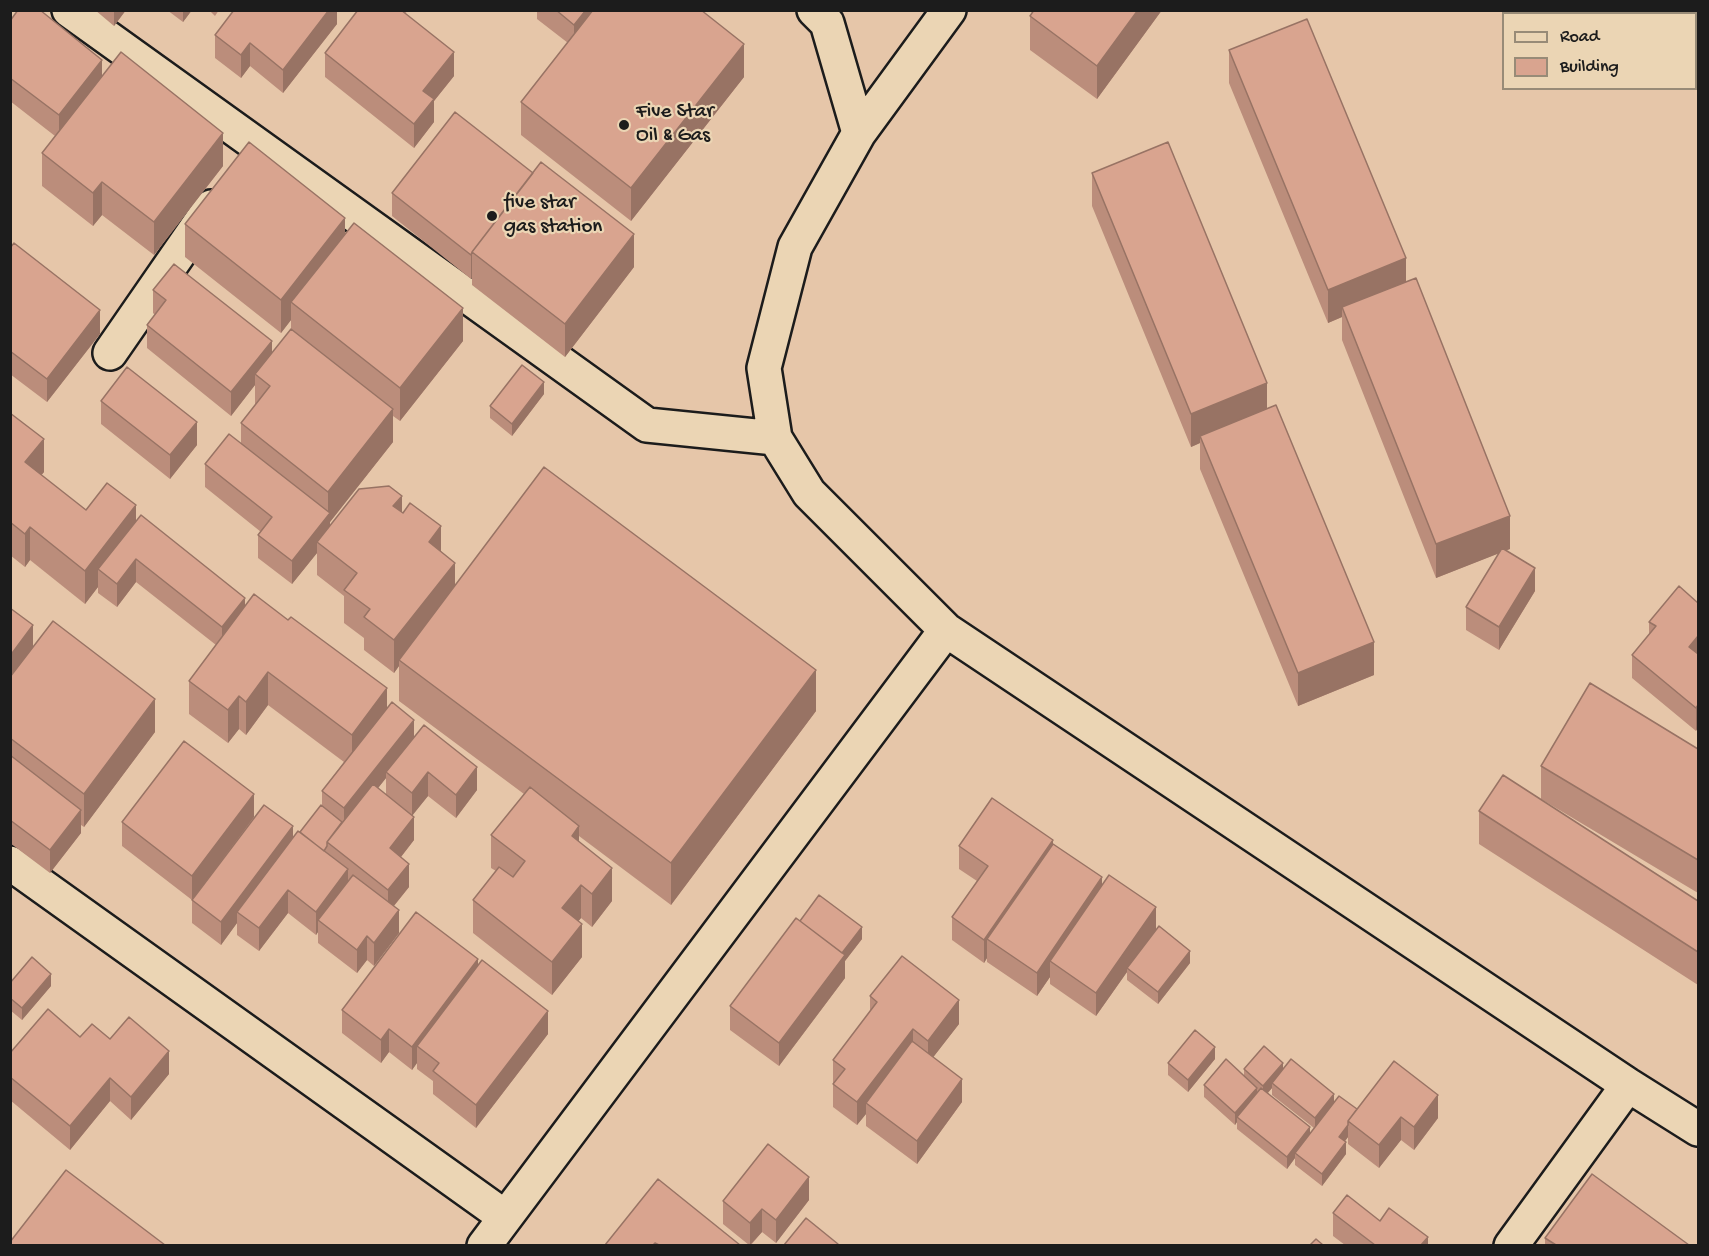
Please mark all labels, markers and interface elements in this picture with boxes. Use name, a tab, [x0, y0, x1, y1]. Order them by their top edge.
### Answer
legend	[1502, 12, 1697, 90]
text: Road	[1560, 27, 1599, 48]
text: Building	[1560, 57, 1619, 78]
place label: Five Star Oil & Gas	[636, 100, 714, 150]
marker: Five Star Oil & Gas	[617, 118, 631, 132]
place label: five star gas station	[504, 191, 602, 241]
marker: five star gas station	[485, 209, 499, 223]

